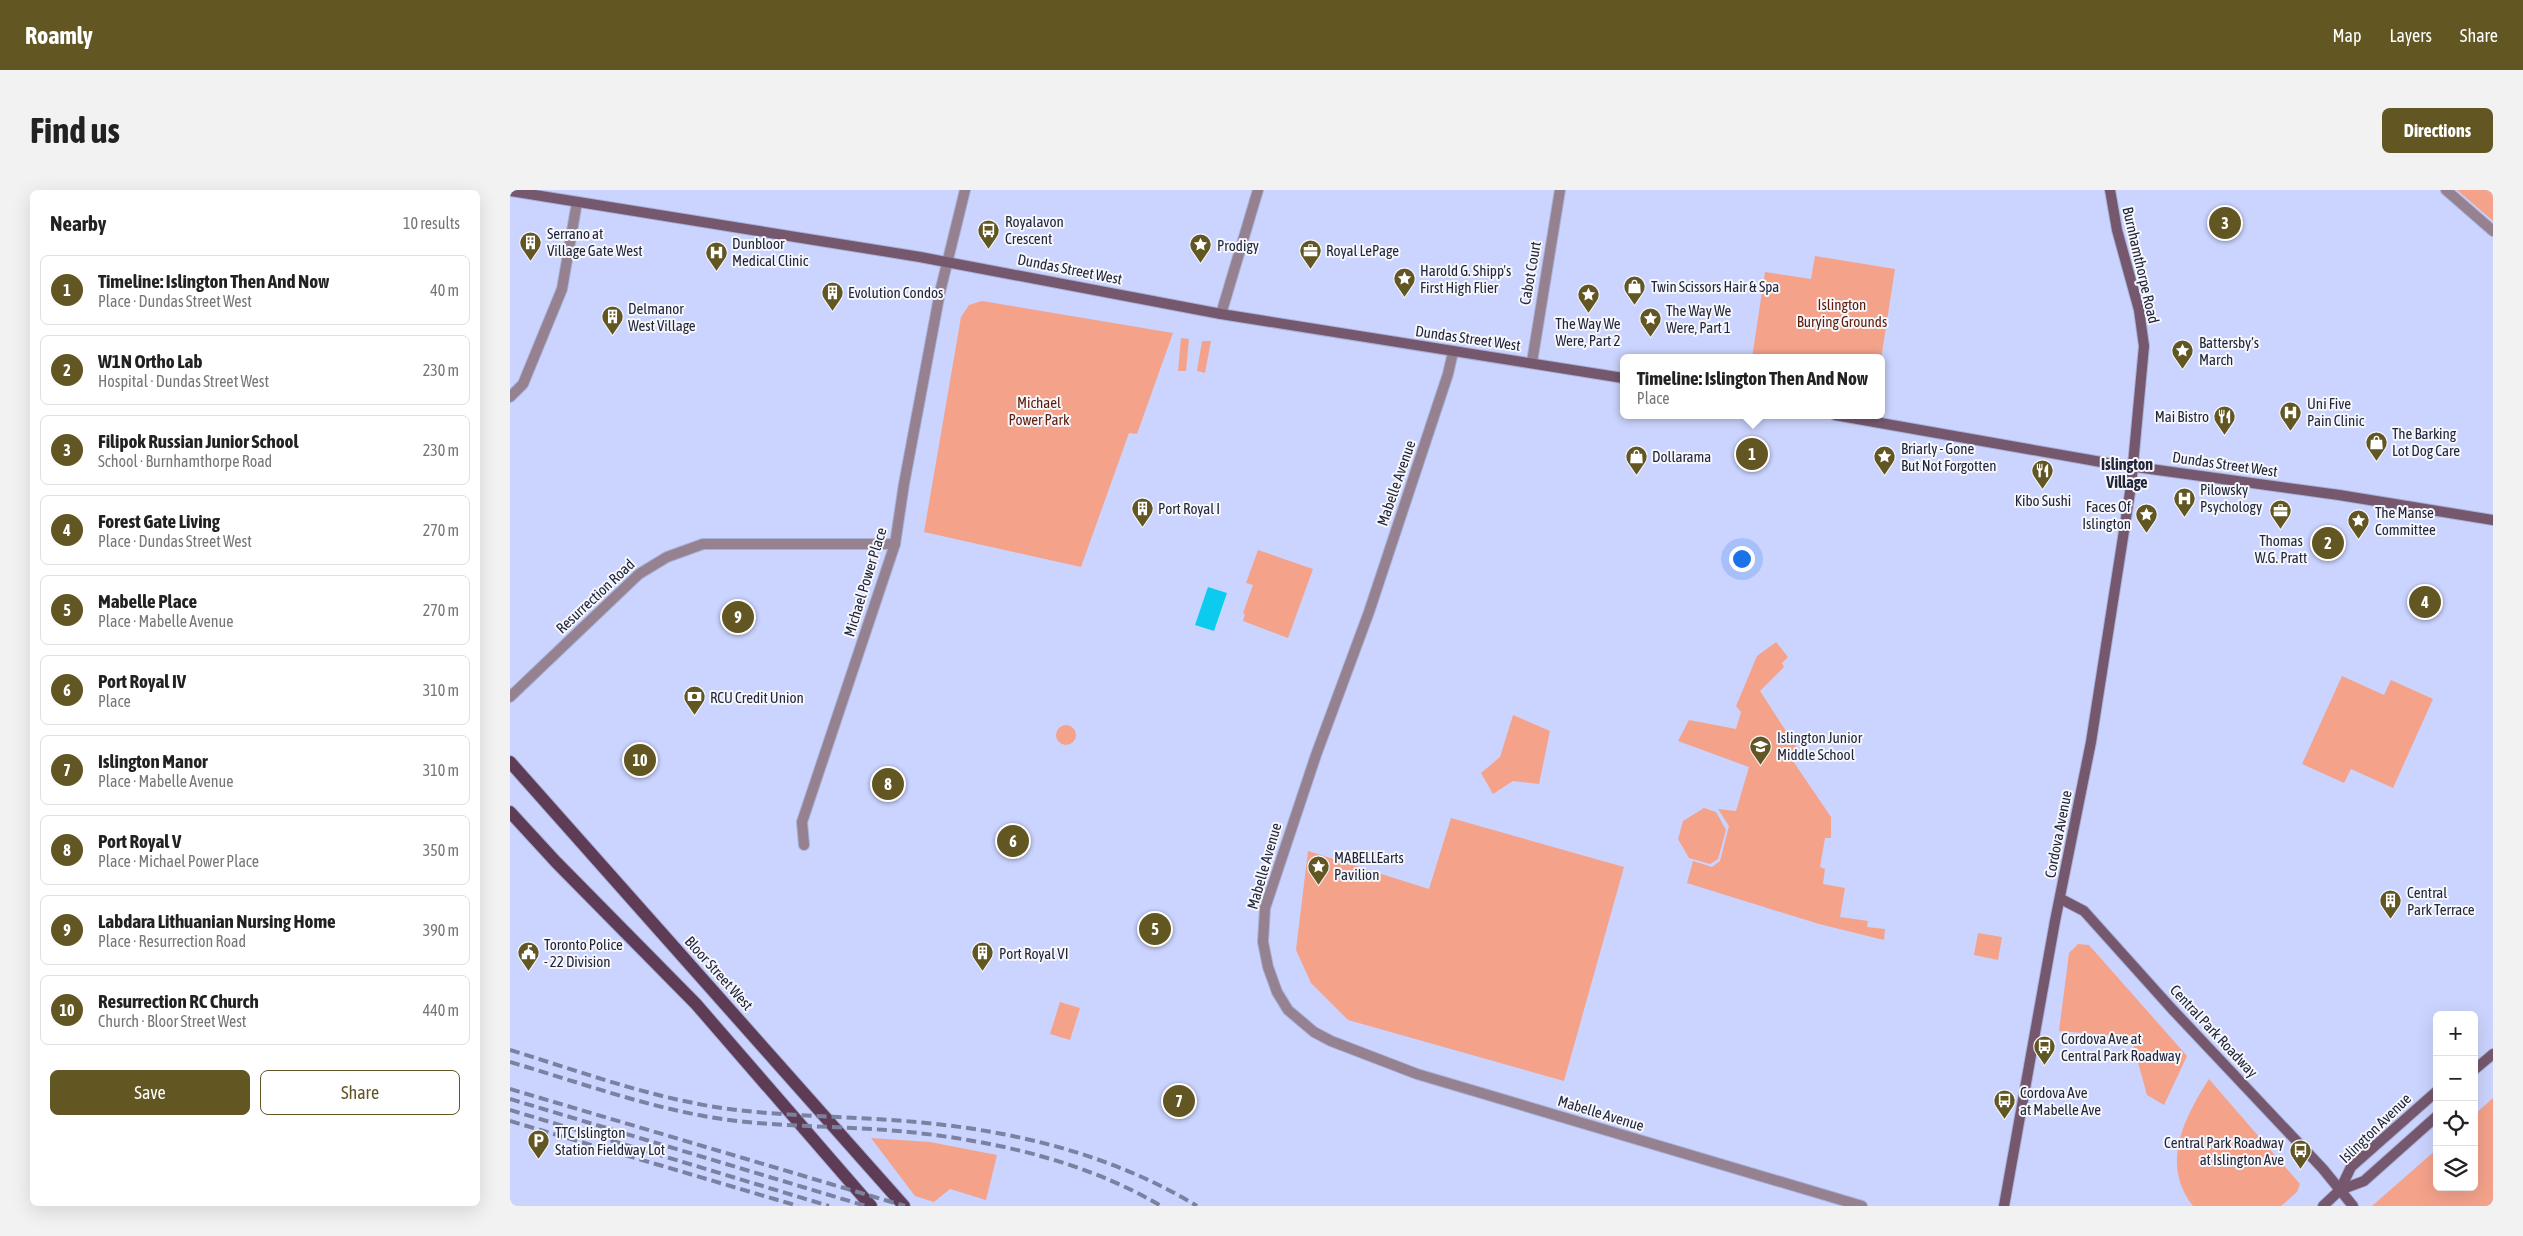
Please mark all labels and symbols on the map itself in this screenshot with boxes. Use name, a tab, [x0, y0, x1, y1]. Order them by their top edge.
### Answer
pin: 3	[2209, 204, 2241, 242]
street label: Burnhamthorpe Road	[2119, 205, 2163, 325]
place label: Royalavon Crescent	[1005, 213, 1064, 247]
bus stop icon: Royalavon Crescent	[977, 218, 1001, 249]
place label: Serrano at Village Gate West	[547, 225, 643, 259]
building icon: Serrano at Village Gate West	[519, 230, 543, 261]
place icon: Prodigy	[1189, 233, 1213, 264]
place label: Dunbloor Medical Clinic	[732, 235, 809, 269]
place label: Prodigy	[1217, 237, 1259, 254]
office icon: Royal LePage	[1298, 238, 1322, 269]
hospital icon: Dunbloor Medical Clinic	[704, 240, 728, 271]
street label: Cabot Court	[1516, 240, 1544, 306]
place label: Royal LePage	[1326, 242, 1399, 259]
street label: Dundas Street West	[1016, 251, 1124, 287]
place label: Harold G. Shipp's First High Flier	[1420, 262, 1511, 296]
place icon: Harold G. Shipp's First High Flier	[1392, 267, 1416, 298]
shop icon: Twin Scissors Hair & Spa	[1623, 274, 1647, 305]
place label: Twin Scissors Hair & Spa	[1651, 278, 1779, 295]
building icon: Evolution Condos	[820, 280, 844, 311]
place icon: The Way We Were, Part 2	[1576, 283, 1600, 314]
place label: Evolution Condos	[848, 284, 943, 301]
park label: Islington Burying Grounds	[1797, 296, 1887, 330]
place label: Delmanor West Village	[628, 300, 696, 334]
place label: The Way We Were, Part 1	[1666, 302, 1731, 336]
building icon: Delmanor West Village	[600, 305, 624, 336]
place icon: The Way We Were, Part 1	[1638, 307, 1662, 338]
place label: The Way We Were, Part 2	[1555, 315, 1621, 349]
street label: Dundas Street West	[1414, 322, 1522, 354]
place label: Battersby’s March	[2199, 334, 2259, 368]
place icon: Battersby’s March	[2171, 339, 2195, 370]
park label: Michael Power Park	[1008, 394, 1070, 428]
place label: Uni Five Pain Clinic	[2307, 395, 2365, 429]
hospital icon: Uni Five Pain Clinic	[2279, 400, 2303, 431]
restaurant icon: Mai Bistro	[2213, 404, 2237, 435]
place label: Mai Bistro	[2155, 408, 2209, 425]
place label: The Barking Lot Dog Care	[2392, 425, 2460, 459]
shop icon: The Barking Lot Dog Care	[2364, 430, 2388, 461]
pin: 1	[1736, 435, 1768, 473]
street label: Mabelle Avenue	[1373, 438, 1419, 528]
place label: Briarly - Gone But Not Forgotten	[1901, 440, 1997, 474]
shop icon: Dollarama	[1624, 444, 1648, 475]
place icon: Briarly - Gone But Not Forgotten	[1873, 445, 1897, 476]
place label: Dollarama	[1652, 448, 1711, 465]
street label: Dundas Street West	[2171, 448, 2279, 480]
district label: Islington Village	[2101, 455, 2153, 491]
restaurant icon: Kibo Sushi	[2031, 459, 2055, 490]
place label: Pilowsky Psychology	[2200, 481, 2262, 515]
hospital icon: Pilowsky Psychology	[2172, 486, 2196, 517]
place label: Kibo Sushi	[2015, 492, 2071, 509]
building icon: Port Royal I	[1130, 496, 1154, 527]
place label: Faces Of Islington	[2082, 498, 2131, 532]
office icon: Thomas W.G. Pratt	[2269, 499, 2293, 530]
place label: Port Royal I	[1158, 500, 1220, 517]
place icon: Faces Of Islington	[2135, 503, 2159, 534]
place label: The Manse Committee	[2375, 504, 2436, 538]
place icon: The Manse Committee	[2347, 509, 2371, 540]
pin: 2	[2312, 524, 2344, 562]
street label: Michael Power Place	[840, 525, 890, 639]
place label: Thomas W.G. Pratt	[2255, 532, 2307, 566]
your location	[1729, 546, 1755, 572]
street label: Resurrection Road	[552, 555, 638, 637]
pin: 4	[2409, 583, 2441, 621]
pin: 9	[722, 598, 754, 636]
bank icon: RCU Credit Union	[682, 685, 706, 716]
place label: RCU Credit Union	[710, 689, 804, 706]
place label: Islington Junior Middle School	[1777, 729, 1863, 763]
school or university icon: Islington Junior Middle School	[1749, 734, 1773, 765]
pin: 10	[624, 741, 656, 779]
pin: 8	[872, 765, 904, 803]
street label: Cordova Avenue	[2041, 789, 2075, 879]
street label: Mabelle Avenue	[1244, 821, 1285, 911]
pin: 6	[997, 822, 1029, 860]
place label: MABELLEarts Pavilion	[1334, 849, 1404, 883]
place icon: MABELLEarts Pavilion	[1306, 854, 1330, 885]
place label: Central Park Terrace	[2407, 884, 2475, 918]
building icon: Central Park Terrace	[2379, 889, 2403, 920]
pin: 5	[1139, 910, 1171, 948]
street label: Bloor Street West	[681, 933, 757, 1013]
place label: Toronto Police - 22 Division	[544, 936, 623, 970]
public building icon: Toronto Police - 22 Division	[516, 941, 540, 972]
building icon: Port Royal VI	[971, 941, 995, 972]
place label: Port Royal VI	[999, 945, 1069, 962]
street label: Central Park Roadway	[2167, 981, 2261, 1081]
place label: Cordova Ave at Central Park Roadway	[2061, 1030, 2181, 1064]
bus stop icon: Cordova Ave at Central Park Roadway	[2033, 1035, 2057, 1066]
pin: 7	[1163, 1082, 1195, 1120]
place label: Cordova Ave at Mabelle Ave	[2020, 1084, 2101, 1118]
bus stop icon: Cordova Ave at Mabelle Ave	[1992, 1089, 2016, 1120]
street label: Islington Avenue	[2336, 1090, 2414, 1166]
street label: Mabelle Avenue	[1556, 1092, 1646, 1134]
place label: TTC Islington Station Fieldway Lot	[555, 1124, 665, 1158]
parking icon: TTC Islington Station Fieldway Lot	[527, 1129, 551, 1160]
place label: Central Park Roadway at Islington Ave	[2164, 1134, 2284, 1168]
bus stop icon: Central Park Roadway at Islington Ave	[2288, 1139, 2312, 1170]

